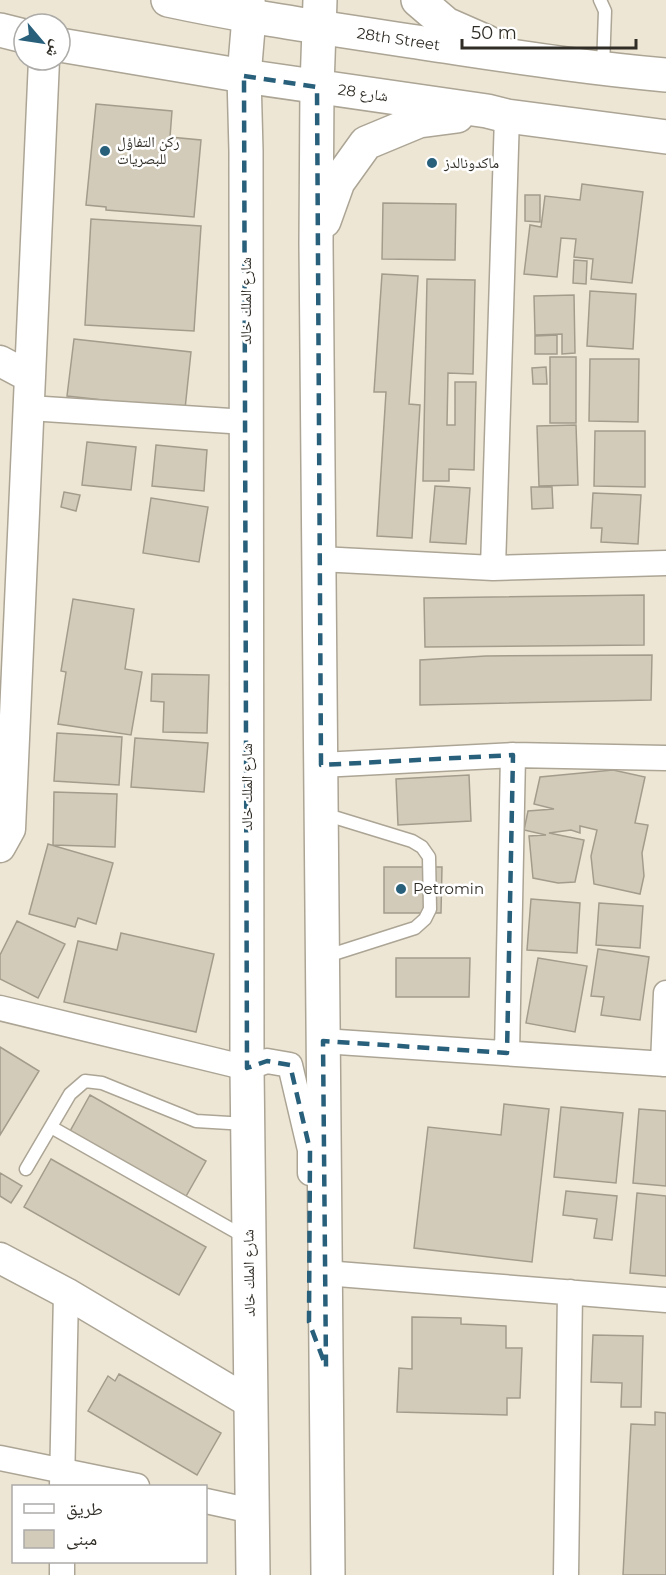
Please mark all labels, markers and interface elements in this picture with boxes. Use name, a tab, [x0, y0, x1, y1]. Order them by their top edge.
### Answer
north arrow	[12, 12, 72, 72]
scale bar	[462, 12, 636, 50]
text: 50 m	[471, 22, 517, 44]
street label: 28th Street	[356, 23, 441, 54]
text: ش	[42, 37, 67, 61]
street label: شارع 28	[337, 80, 390, 106]
place label: ركن التفاؤل للبصريات	[117, 132, 180, 168]
marker: ركن التفاؤل للبصريات	[98, 144, 112, 158]
place label: ماكدونالدز	[443, 153, 499, 172]
marker: ماكدونالدز	[425, 156, 439, 170]
street label: شارع الملك خالد	[236, 257, 256, 345]
street label: شارع الملك خالد	[237, 743, 257, 831]
place label: Petromin	[413, 879, 484, 898]
marker: Petromin	[394, 882, 408, 896]
street label: شارع الملك خالد	[238, 1229, 260, 1317]
legend	[12, 1485, 207, 1563]
text: طريق	[66, 1498, 103, 1520]
text: مبنى	[66, 1528, 97, 1550]

